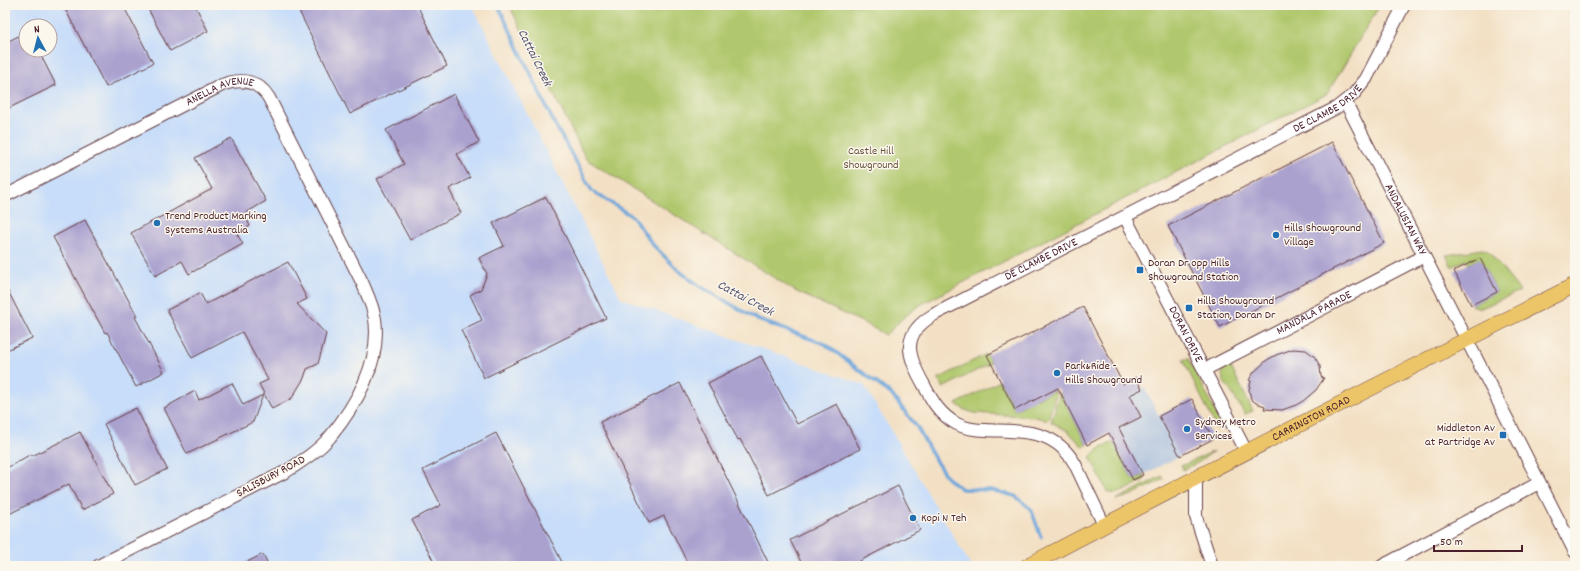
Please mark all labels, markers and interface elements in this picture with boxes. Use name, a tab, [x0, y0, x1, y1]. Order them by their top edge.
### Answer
north arrow	[18, 18, 58, 58]
text: N	[33, 22, 41, 38]
water label: Cattai Creek	[512, 26, 557, 91]
street label: ANELLA AVENUE	[183, 73, 257, 111]
street label: DE CLAMBE DRIVE	[1290, 81, 1367, 137]
park label: Castle Hill Showground	[843, 143, 899, 174]
street label: ANDALUSIAN WAY	[1380, 181, 1431, 259]
place label: Trend Product Marking Systems Australia	[165, 208, 267, 239]
marker: Trend Product Marking Systems Australia	[152, 218, 162, 228]
place label: Hills Showground Village	[1284, 220, 1361, 251]
marker: Hills Showground Village	[1271, 230, 1281, 240]
street label: DE CLAMBE DRIVE	[1002, 233, 1081, 285]
place label: Doran Dr opp Hills Showground Station	[1148, 255, 1239, 286]
marker: Doran Dr opp Hills Showground Station	[1135, 265, 1145, 275]
water label: Cattai Creek	[713, 276, 778, 323]
street label: MANDALA PARADE	[1273, 286, 1355, 340]
place label: Hills Showground Station, Doran Dr	[1197, 293, 1276, 324]
street label: DORAN DRIVE	[1164, 303, 1207, 366]
marker: Hills Showground Station, Doran Dr	[1184, 303, 1194, 313]
place label: Park&Ride - Hills Showground	[1065, 358, 1142, 389]
marker: Park&Ride - Hills Showground	[1052, 368, 1062, 378]
street label: CARRINGTON ROAD	[1269, 392, 1353, 446]
place label: Sydney Metro Services	[1195, 414, 1256, 445]
place label: Middleton Av at Partridge Av	[1425, 420, 1495, 451]
marker: Sydney Metro Services	[1182, 424, 1192, 434]
marker: Middleton Av at Partridge Av	[1498, 430, 1508, 440]
street label: SALISBURY ROAD	[234, 452, 308, 502]
place label: Kopi N Teh	[921, 510, 967, 527]
marker: Kopi N Teh	[908, 513, 918, 523]
scale bar	[1434, 527, 1522, 553]
text: 50 m	[1440, 534, 1463, 551]

